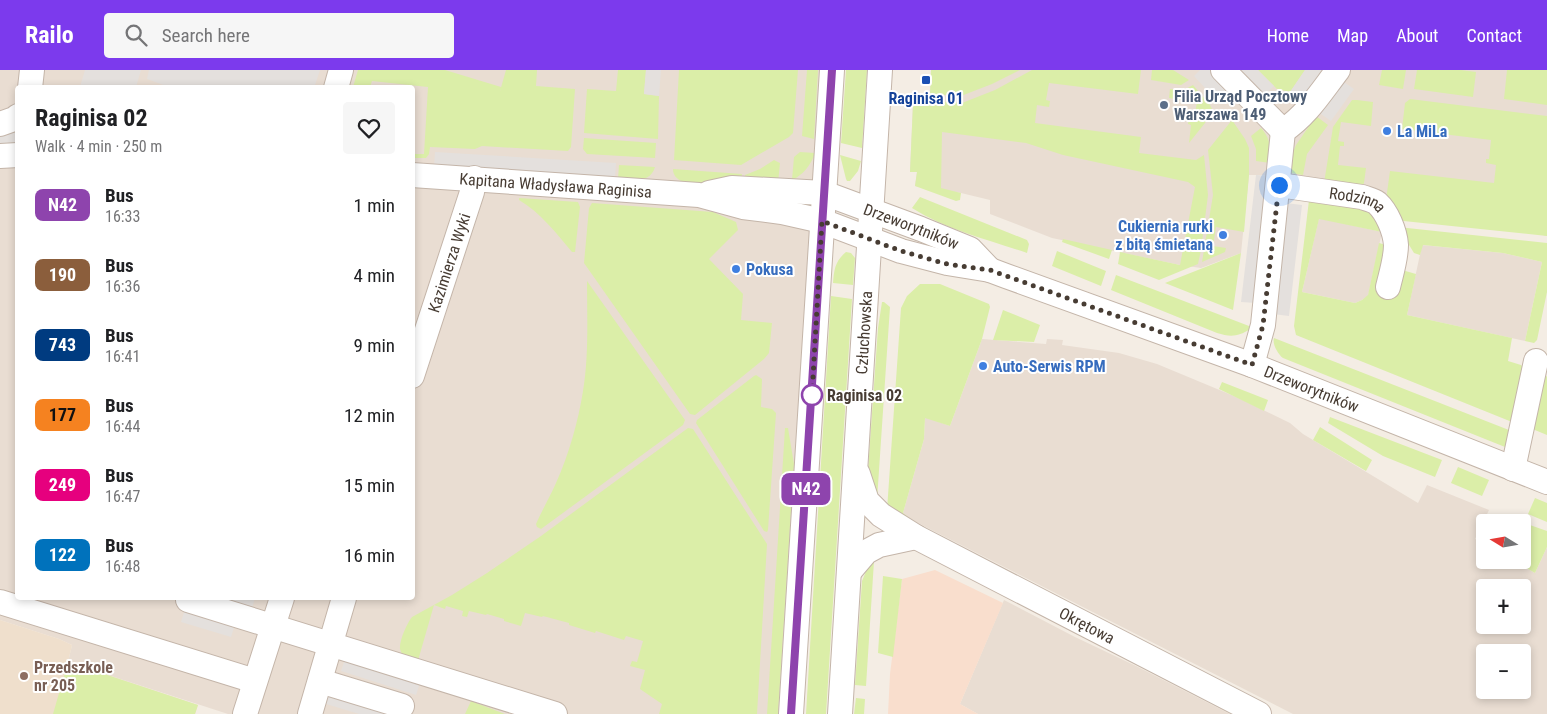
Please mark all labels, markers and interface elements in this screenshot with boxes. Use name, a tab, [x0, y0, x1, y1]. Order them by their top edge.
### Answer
search box	[104, 13, 454, 58]
text: Railo	[25, 21, 74, 49]
icon: search	[122, 21, 150, 49]
text: Search here	[162, 24, 250, 47]
text: Home	[1267, 25, 1309, 46]
text: Map	[1337, 25, 1368, 46]
text: About	[1396, 25, 1438, 46]
text: Contact	[1466, 25, 1522, 46]
marker: Raginisa 01	[920, 74, 932, 86]
place label: Filia Urząd Pocztowy Warszawa 149	[1174, 87, 1307, 124]
place label: Raginisa 01	[888, 89, 964, 108]
marker: Filia Urząd Pocztowy Warszawa 149	[1158, 99, 1170, 111]
button: heart	[343, 102, 395, 154]
text: Raginisa 02	[35, 104, 148, 132]
place label: La MiLa	[1397, 122, 1448, 141]
marker: La MiLa	[1381, 125, 1393, 137]
text: Walk · 4 min · 250 m	[35, 137, 162, 156]
street label: Kapitana Władysława Raginisa	[459, 169, 652, 202]
your location	[1267, 173, 1292, 198]
street label: Rodzinna	[1328, 183, 1390, 216]
text: Bus	[105, 184, 134, 207]
text: N42	[48, 194, 77, 215]
text: 1 min	[353, 194, 395, 217]
street label: Drzeworytników	[861, 200, 961, 253]
text: 16:33	[105, 207, 140, 226]
street label: Kazimierza Wyki	[424, 211, 474, 315]
place label: Cukiernia rurki z bitą śmietaną	[1115, 217, 1213, 254]
marker: Cukiernia rurki z bitą śmietaną	[1217, 229, 1229, 241]
text: Bus	[105, 254, 134, 277]
place label: Pokusa	[746, 260, 794, 279]
marker: Pokusa	[730, 263, 742, 275]
text: 190	[49, 264, 76, 285]
text: 4 min	[353, 264, 395, 287]
text: 16:36	[105, 277, 140, 296]
street label: Człuchowska	[852, 290, 876, 375]
text: Bus	[105, 324, 134, 347]
text: 743	[49, 334, 76, 355]
text: 9 min	[353, 334, 395, 357]
text: 16:41	[105, 347, 140, 366]
place label: Auto-Serwis RPM	[993, 357, 1106, 376]
marker: Auto-Serwis RPM	[977, 360, 989, 372]
street label: Drzeworytników	[1261, 362, 1362, 416]
marker: Raginisa 02	[801, 384, 823, 406]
place label: Raginisa 02	[827, 386, 902, 405]
text: Bus	[105, 394, 134, 417]
text: 177	[49, 404, 76, 425]
text: 12 min	[344, 404, 395, 427]
text: 16:44	[105, 417, 140, 436]
text: Bus	[105, 464, 134, 487]
line badge: N42	[777, 473, 835, 505]
text: 249	[49, 474, 76, 495]
text: 15 min	[344, 474, 395, 497]
text: N42	[791, 478, 821, 499]
text: 16:47	[105, 487, 140, 506]
north arrow	[1476, 514, 1531, 569]
map controls	[1476, 514, 1531, 699]
text: Bus	[105, 534, 134, 557]
text: 122	[49, 544, 76, 565]
text: 16 min	[344, 544, 395, 567]
text: 16:48	[105, 557, 140, 576]
button: +	[1476, 579, 1531, 634]
street label: Okrętowa	[1056, 604, 1118, 648]
button: −	[1476, 644, 1531, 699]
place label: Przedszkole nr 205	[34, 658, 113, 695]
marker: Przedszkole nr 205	[18, 670, 30, 682]

